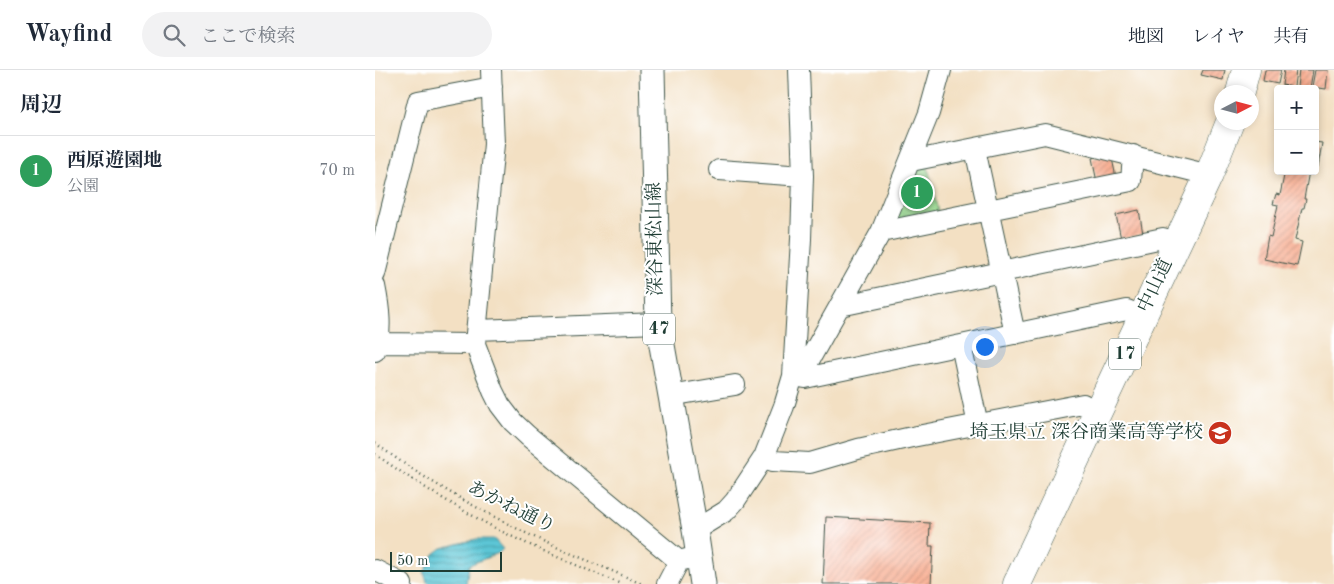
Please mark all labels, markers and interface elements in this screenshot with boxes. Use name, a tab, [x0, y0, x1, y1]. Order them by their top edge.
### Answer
search box	[142, 12, 492, 57]
icon: search	[160, 21, 188, 49]
text: Wayfind	[25, 23, 112, 47]
text: ここで検索	[200, 28, 295, 47]
text: 地図	[1128, 28, 1164, 46]
text: レイヤ	[1192, 28, 1245, 46]
text: 共有	[1273, 28, 1309, 46]
north arrow	[1214, 85, 1259, 130]
map controls	[1274, 85, 1319, 175]
button: +	[1274, 85, 1319, 130]
text: 周辺	[20, 95, 62, 116]
button: −	[1274, 130, 1319, 175]
text: 西原遊園地	[67, 152, 162, 171]
text: 1	[31, 163, 41, 179]
text: 70 m	[319, 163, 355, 179]
pin: 1	[901, 174, 933, 212]
text: 公園	[67, 179, 99, 195]
street label: 深谷東松山線	[643, 182, 666, 296]
street label: 中山道	[1134, 255, 1177, 316]
road number: 47	[643, 313, 675, 344]
your location	[972, 334, 998, 360]
road number: 17	[1109, 338, 1141, 370]
school or university icon: 埼玉県立 深谷商業高等学校	[1207, 420, 1233, 446]
place label: 埼玉県立 深谷商業高等学校	[970, 421, 1203, 443]
street label: あかね通り	[464, 477, 559, 537]
scale bar	[390, 549, 503, 572]
text: 50 m	[397, 554, 428, 568]

